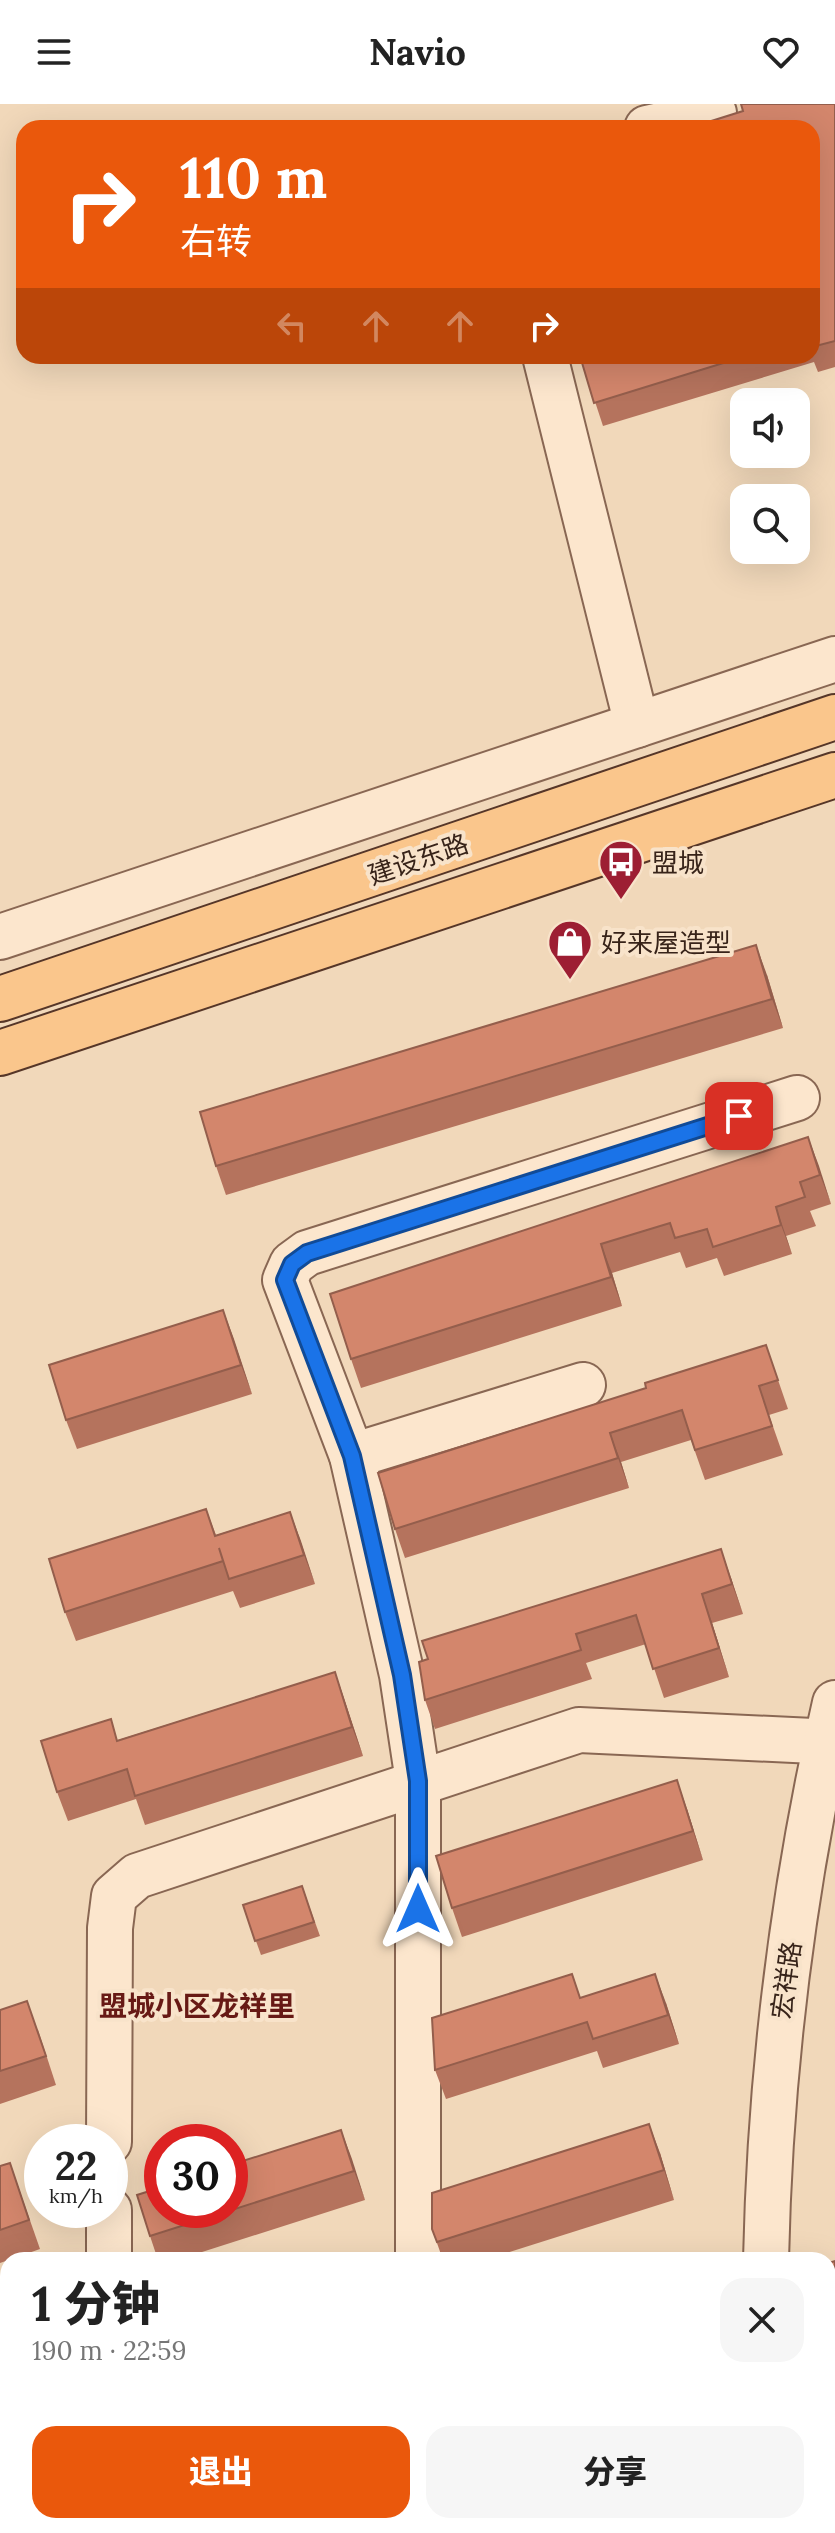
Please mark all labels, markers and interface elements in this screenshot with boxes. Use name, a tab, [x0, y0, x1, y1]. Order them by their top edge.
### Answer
text: Navio	[369, 29, 466, 75]
icon: menu	[32, 30, 76, 74]
icon: heart	[759, 30, 803, 74]
text: 110 m	[180, 142, 327, 213]
icon: right	[48, 152, 152, 256]
text: 右转	[180, 218, 252, 264]
icon: left	[270, 304, 314, 348]
icon: ahead	[354, 304, 398, 348]
icon: ahead	[438, 304, 482, 348]
icon: right	[522, 304, 566, 348]
map controls	[730, 388, 810, 564]
button: sound	[730, 388, 810, 468]
button: search	[730, 484, 810, 564]
street label: 建设东路	[363, 826, 473, 892]
bus stop icon: 盟城	[597, 838, 645, 901]
place label: 盟城	[652, 846, 704, 879]
shop icon: 好来屋造型	[546, 918, 594, 981]
place label: 好来屋造型	[601, 926, 731, 959]
pin	[705, 1082, 773, 1150]
icon: arrive	[717, 1094, 761, 1138]
position arrow	[376, 1867, 460, 1951]
street label: 宏祥路	[764, 1939, 808, 2021]
district label: 盟城小区龙祥里	[99, 1988, 295, 2024]
speed limit sign: 30	[144, 2124, 248, 2228]
text: 22	[55, 2140, 97, 2191]
text: km/h	[49, 2183, 103, 2208]
text: 1 分钟	[32, 2273, 160, 2334]
button: close	[720, 2278, 804, 2362]
text: 190 m · 22:59	[32, 2334, 187, 2367]
button: 退出	[32, 2426, 410, 2518]
button: 分享	[426, 2426, 804, 2518]

